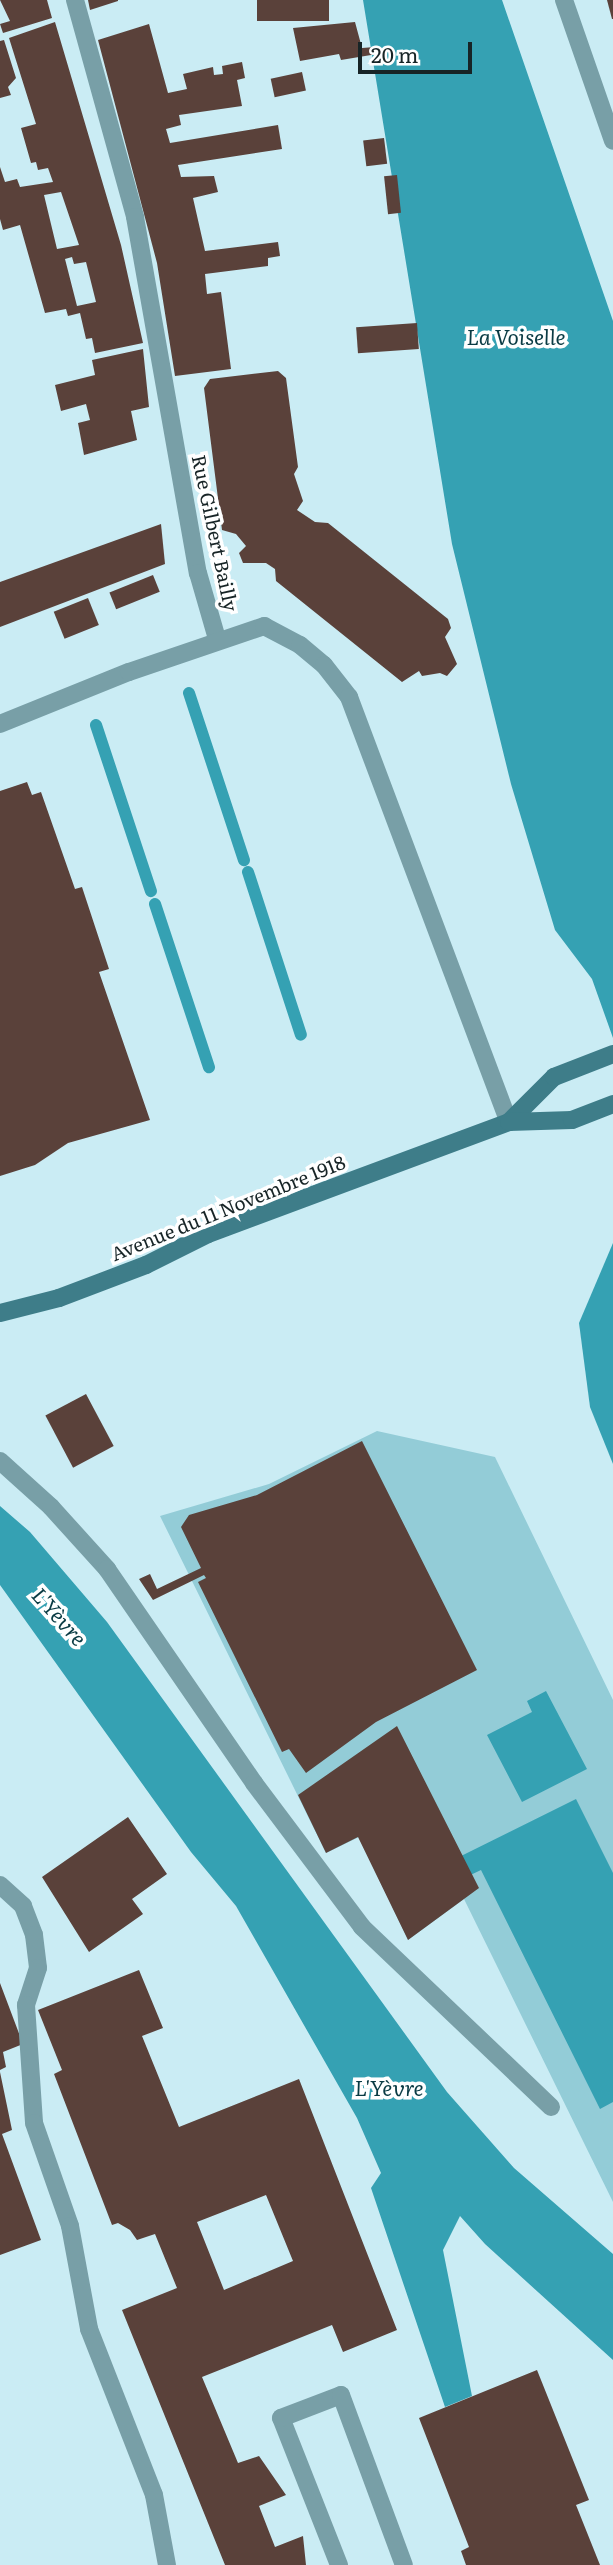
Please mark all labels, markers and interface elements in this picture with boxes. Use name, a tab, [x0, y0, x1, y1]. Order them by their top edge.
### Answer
scale bar	[361, 28, 475, 72]
text: 20 m	[371, 38, 418, 69]
water label: La Voiselle	[467, 323, 565, 349]
street label: Rue Gilbert Bailly	[187, 453, 243, 613]
street label: Avenue du 11 Novembre 1918	[108, 1150, 348, 1266]
water label: L'Yèvre	[27, 1582, 93, 1650]
water label: L'Yèvre	[354, 2074, 424, 2100]

